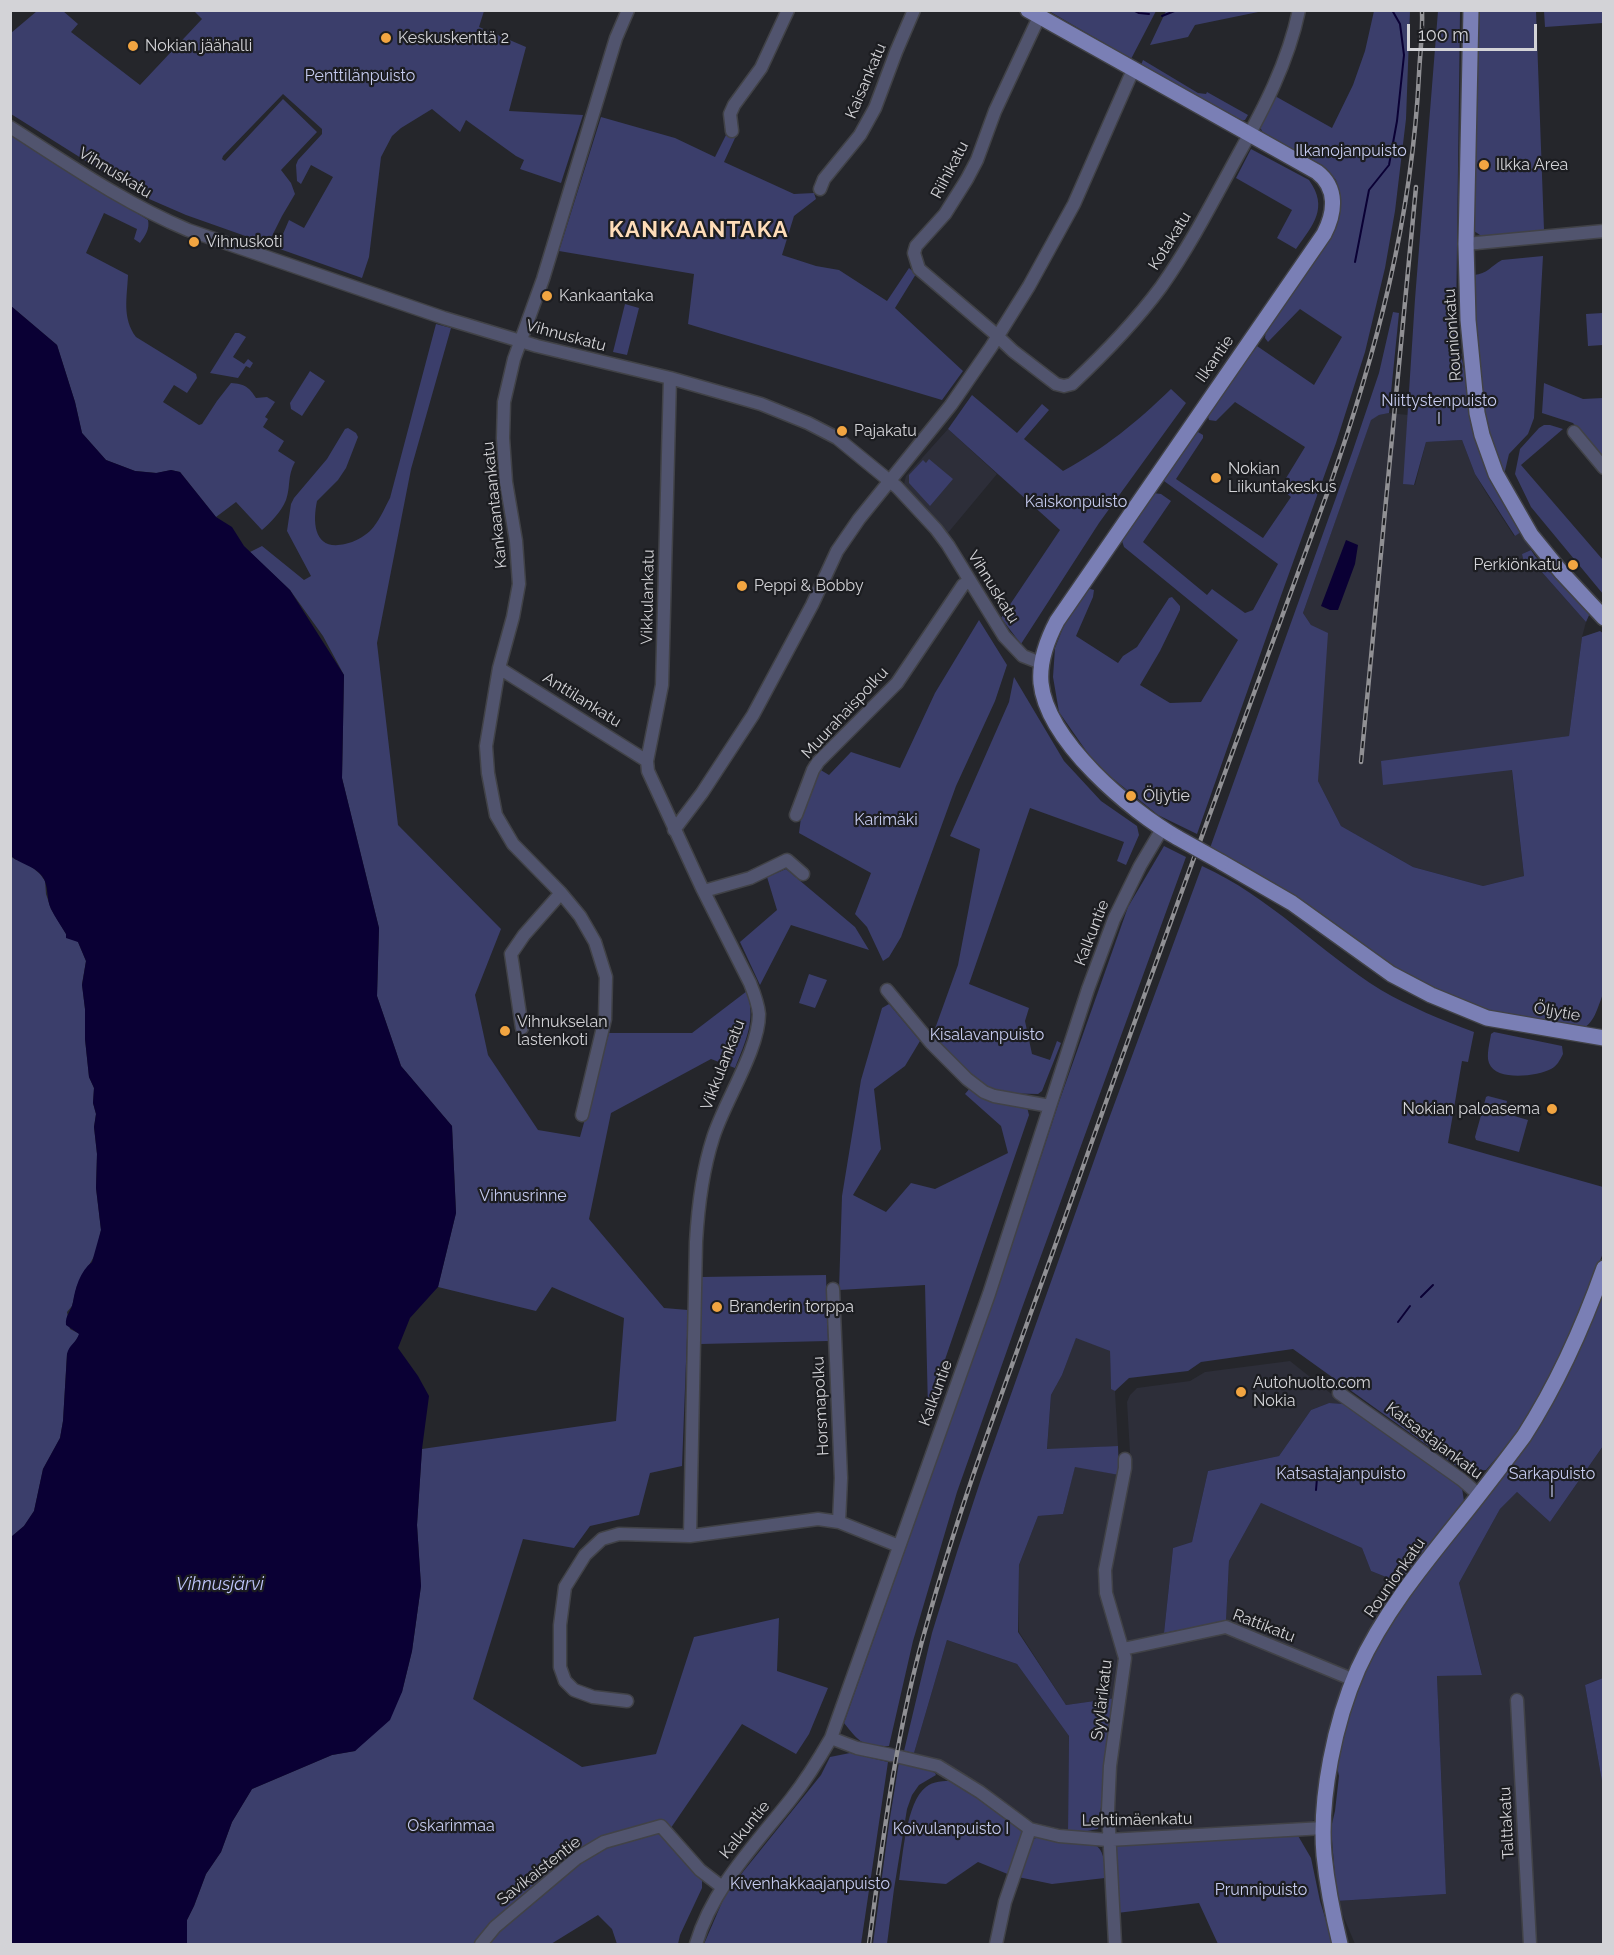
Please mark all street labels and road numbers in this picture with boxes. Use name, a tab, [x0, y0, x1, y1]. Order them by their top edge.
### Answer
street label: Kaisankatu	[841, 40, 891, 122]
street label: Riihikatu	[927, 138, 973, 202]
street label: Vihnuskatu	[75, 144, 155, 202]
street label: Kotakatu	[1145, 208, 1195, 274]
street label: Rounionkatu	[1440, 288, 1466, 382]
street label: Vihnuskatu	[524, 316, 608, 356]
street label: Ilkantie	[1192, 332, 1238, 386]
street label: Kankaantaankatu	[479, 441, 511, 569]
street label: Vihnuskatu	[963, 547, 1023, 627]
street label: Vikkulankatu	[638, 549, 658, 645]
street label: Muurahaispolku	[798, 663, 892, 763]
street label: Anttilankatu	[539, 668, 625, 732]
street label: Kalkuntie	[1071, 897, 1113, 969]
street label: Öljytie	[1532, 998, 1582, 1026]
street label: Vikkulankatu	[697, 1017, 749, 1113]
street label: Horsmapolku	[809, 1356, 833, 1456]
street label: Kalkuntie	[915, 1357, 957, 1429]
street label: Katsastajankatu	[1382, 1398, 1486, 1484]
street label: Rounionkatu	[1361, 1534, 1429, 1622]
street label: Rattikatu	[1230, 1605, 1298, 1647]
street label: Syylärikatu	[1088, 1659, 1116, 1741]
street label: Talttakatu	[1496, 1786, 1518, 1860]
street label: Kalkuntie	[716, 1797, 774, 1863]
street label: Lehtimäenkatu	[1081, 1809, 1193, 1831]
street label: Savikaistentie	[493, 1832, 585, 1910]

